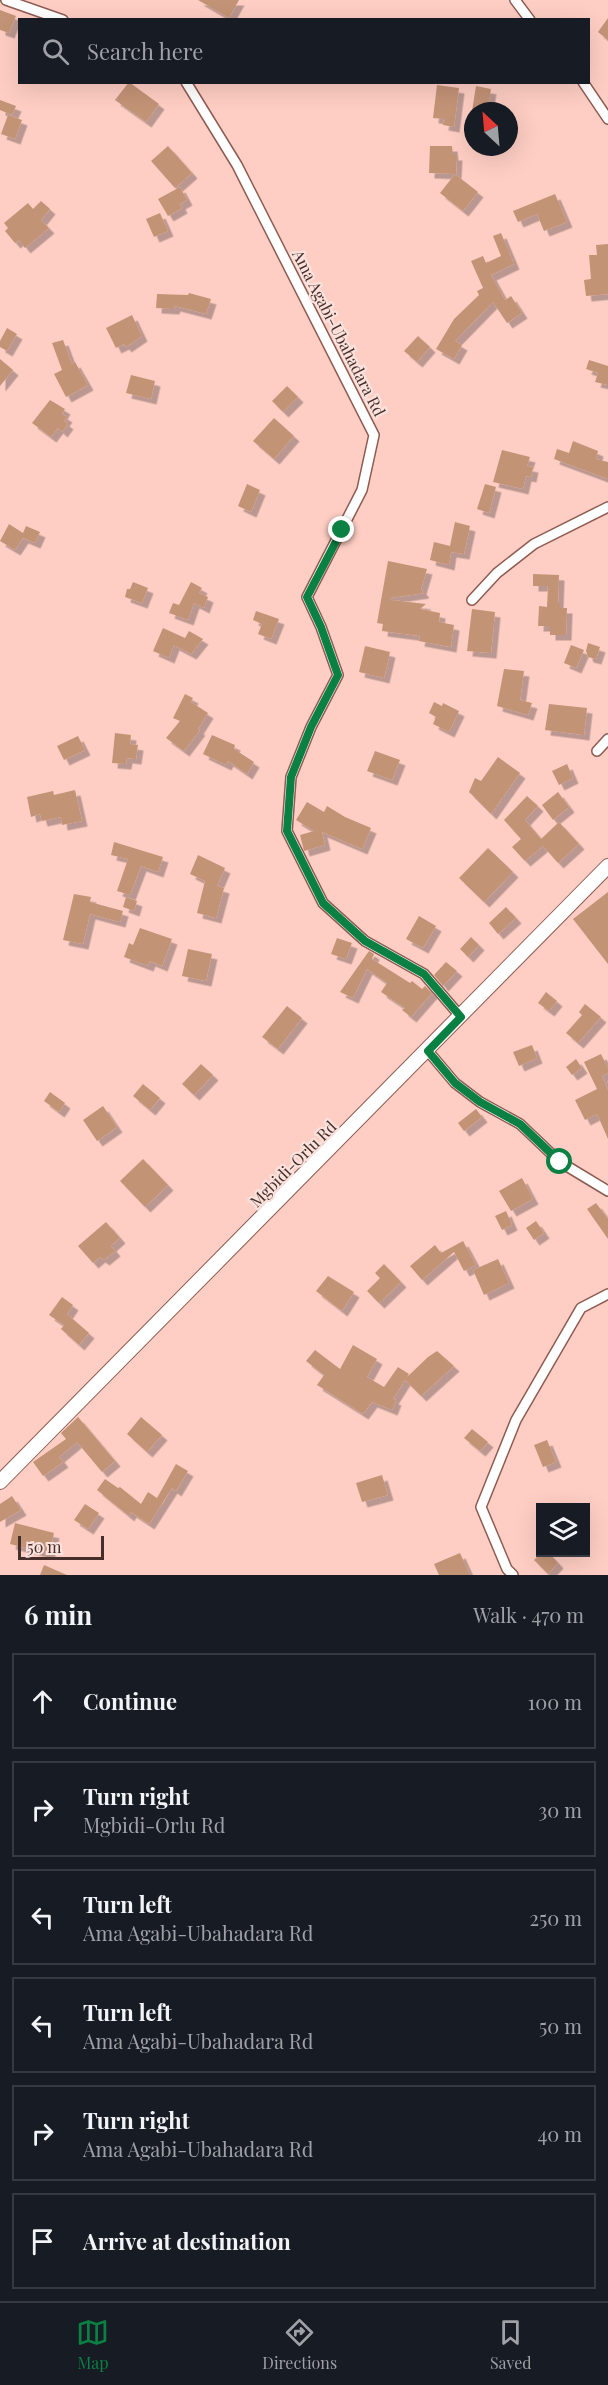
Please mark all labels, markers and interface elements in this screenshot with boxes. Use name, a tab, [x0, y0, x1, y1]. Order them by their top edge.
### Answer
search box	[18, 18, 590, 84]
icon: search	[39, 35, 72, 68]
text: Search here	[87, 36, 203, 66]
north arrow	[464, 102, 518, 156]
street label: Ama Agabi-Ubahadara Rd	[288, 245, 391, 420]
route end	[328, 516, 354, 542]
street label: Mgbidi-Orlu Rd	[245, 1116, 340, 1211]
route start	[546, 1148, 572, 1174]
map controls	[536, 1503, 590, 1557]
button: layers	[536, 1503, 590, 1557]
scale bar	[18, 1533, 104, 1560]
text: 50 m	[27, 1536, 61, 1557]
text: 6 min	[24, 1597, 92, 1632]
text: Walk · 470 m	[473, 1601, 584, 1628]
icon: ahead	[26, 1685, 59, 1718]
text: Continue	[83, 1686, 177, 1716]
text: 100 m	[528, 1688, 582, 1715]
text: Turn right	[83, 1781, 189, 1811]
icon: right	[26, 1793, 59, 1826]
text: 30 m	[538, 1796, 582, 1823]
text: Mgbidi-Orlu Rd	[83, 1811, 225, 1838]
text: Turn left	[83, 1889, 172, 1919]
icon: left	[26, 1901, 59, 1934]
text: 250 m	[529, 1904, 582, 1931]
text: Ama Agabi-Ubahadara Rd	[83, 1919, 313, 1946]
text: Turn left	[83, 1997, 172, 2027]
icon: left	[26, 2009, 59, 2042]
text: 50 m	[539, 2012, 582, 2039]
text: Ama Agabi-Ubahadara Rd	[83, 2027, 313, 2054]
text: Turn right	[83, 2105, 189, 2135]
icon: right	[26, 2117, 59, 2150]
text: 40 m	[537, 2120, 582, 2147]
text: Ama Agabi-Ubahadara Rd	[83, 2135, 313, 2162]
icon: arrive	[26, 2225, 59, 2258]
text: Arrive at destination	[83, 2226, 291, 2256]
tab: Map	[76, 2316, 109, 2373]
tab: Directions	[262, 2316, 337, 2373]
tab: Saved	[490, 2316, 532, 2373]

